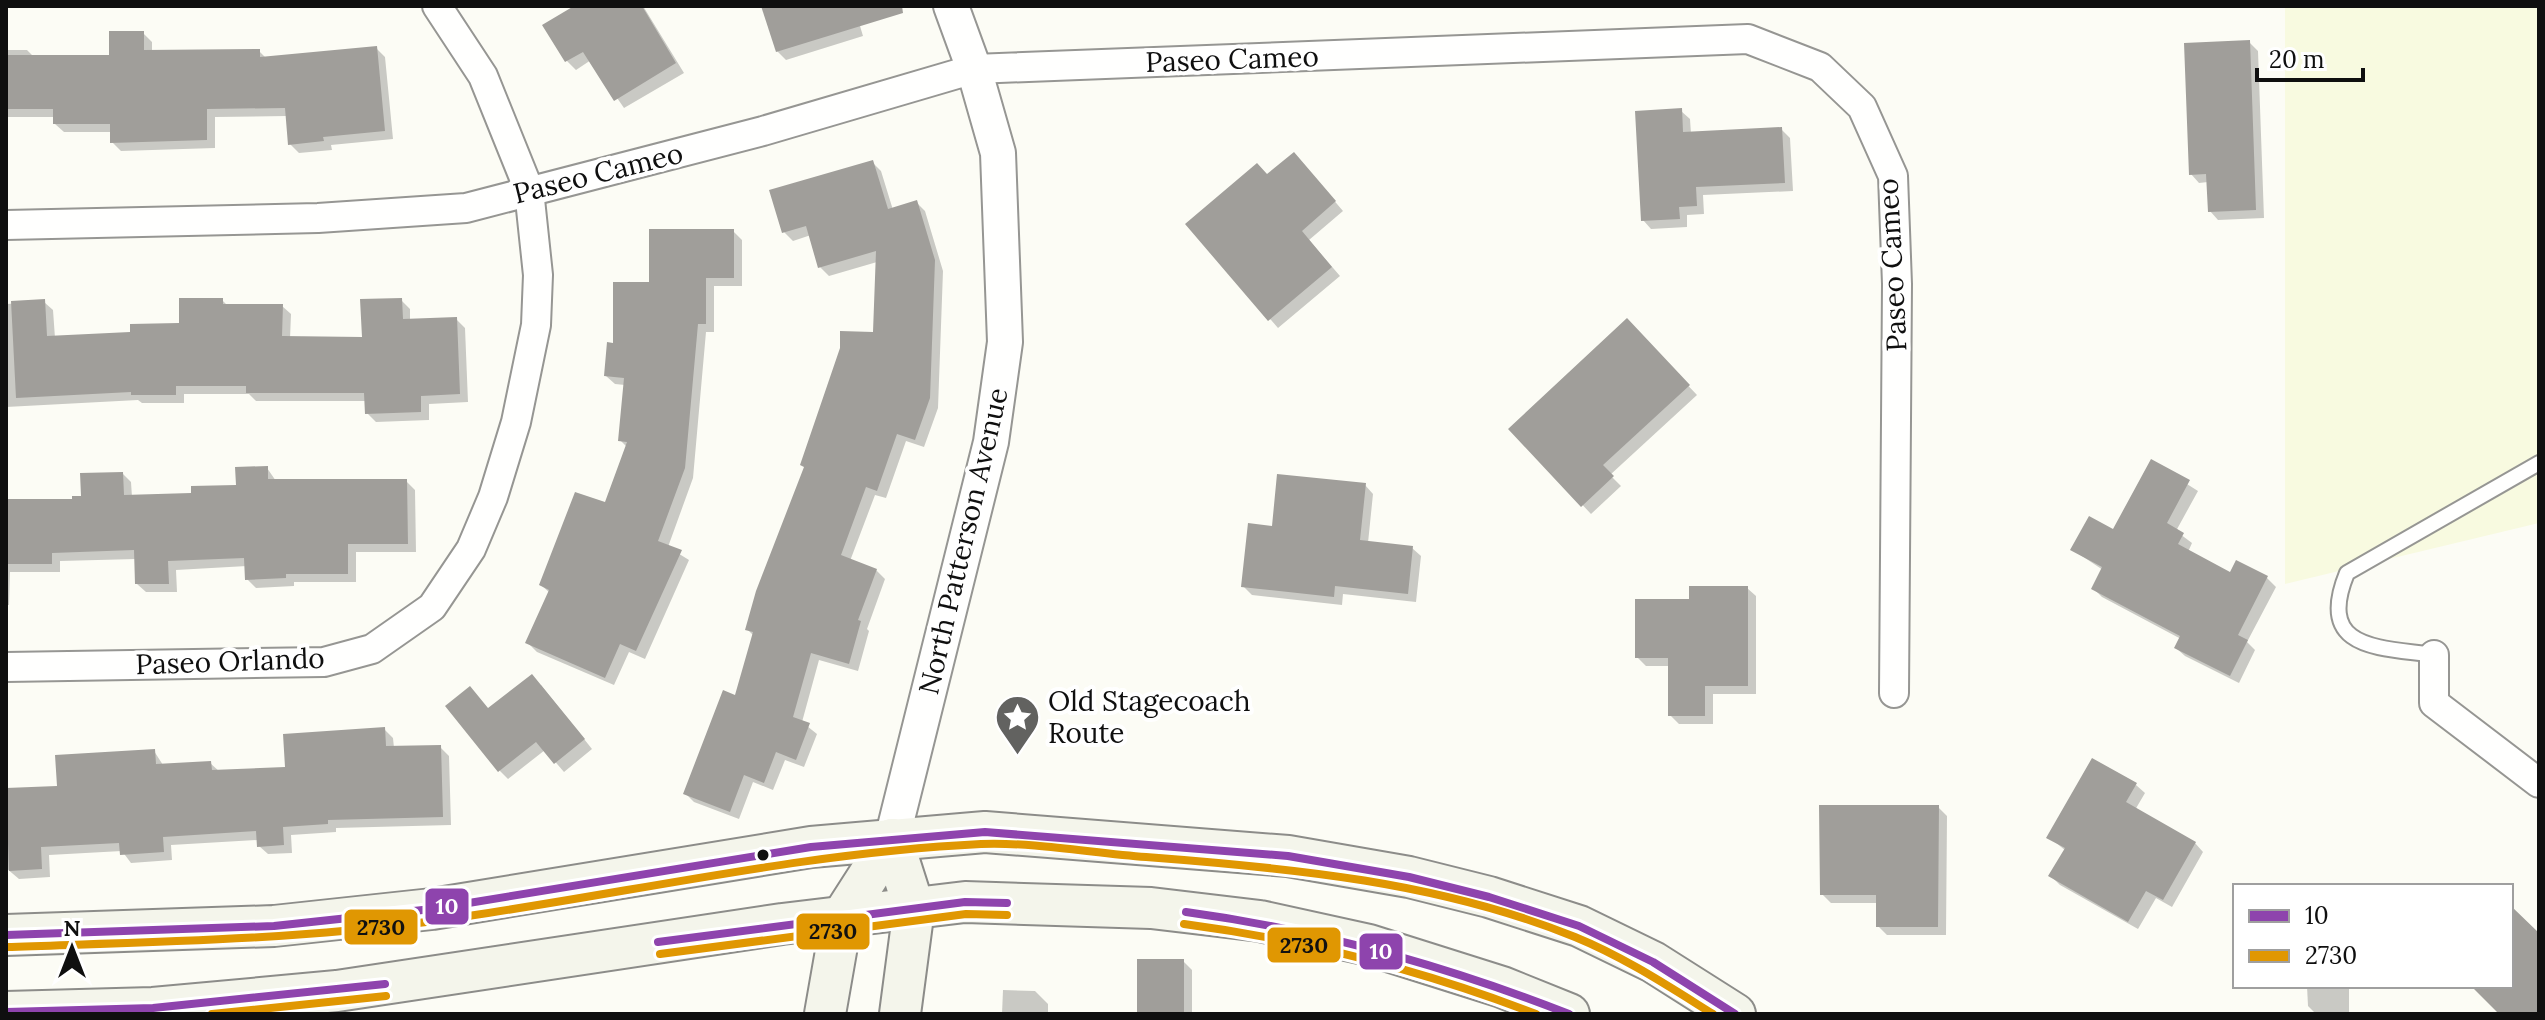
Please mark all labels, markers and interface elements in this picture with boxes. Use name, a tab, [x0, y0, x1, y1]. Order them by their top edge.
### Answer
scale bar	[2257, 32, 2363, 82]
street label: Paseo Cameo	[1145, 38, 1319, 80]
text: 20 m	[2269, 44, 2325, 75]
street label: Paseo Cameo	[510, 135, 686, 211]
street label: Paseo Cameo	[1869, 177, 1915, 353]
street label: North Patterson Avenue	[910, 384, 1016, 698]
street label: Paseo Orlando	[135, 640, 325, 682]
place label: Old Stagecoach Route	[1048, 683, 1251, 751]
place icon: Old Stagecoach Route	[993, 693, 1041, 756]
unlabelled marker	[755, 847, 771, 863]
legend	[2233, 884, 2513, 988]
line badge: 10	[424, 887, 470, 926]
text: 10	[436, 892, 458, 920]
text: 10	[2305, 900, 2329, 931]
north arrow	[32, 908, 112, 988]
line badge: 2730	[343, 908, 419, 946]
line badge: 2730	[795, 912, 871, 951]
text: 2730	[357, 913, 405, 941]
text: N	[63, 914, 81, 942]
text: 2730	[809, 917, 857, 945]
line badge: 2730	[1266, 926, 1342, 964]
text: 2730	[1280, 931, 1328, 959]
line badge: 10	[1358, 932, 1404, 971]
text: 10	[1370, 937, 1392, 965]
text: 2730	[2305, 940, 2357, 971]

